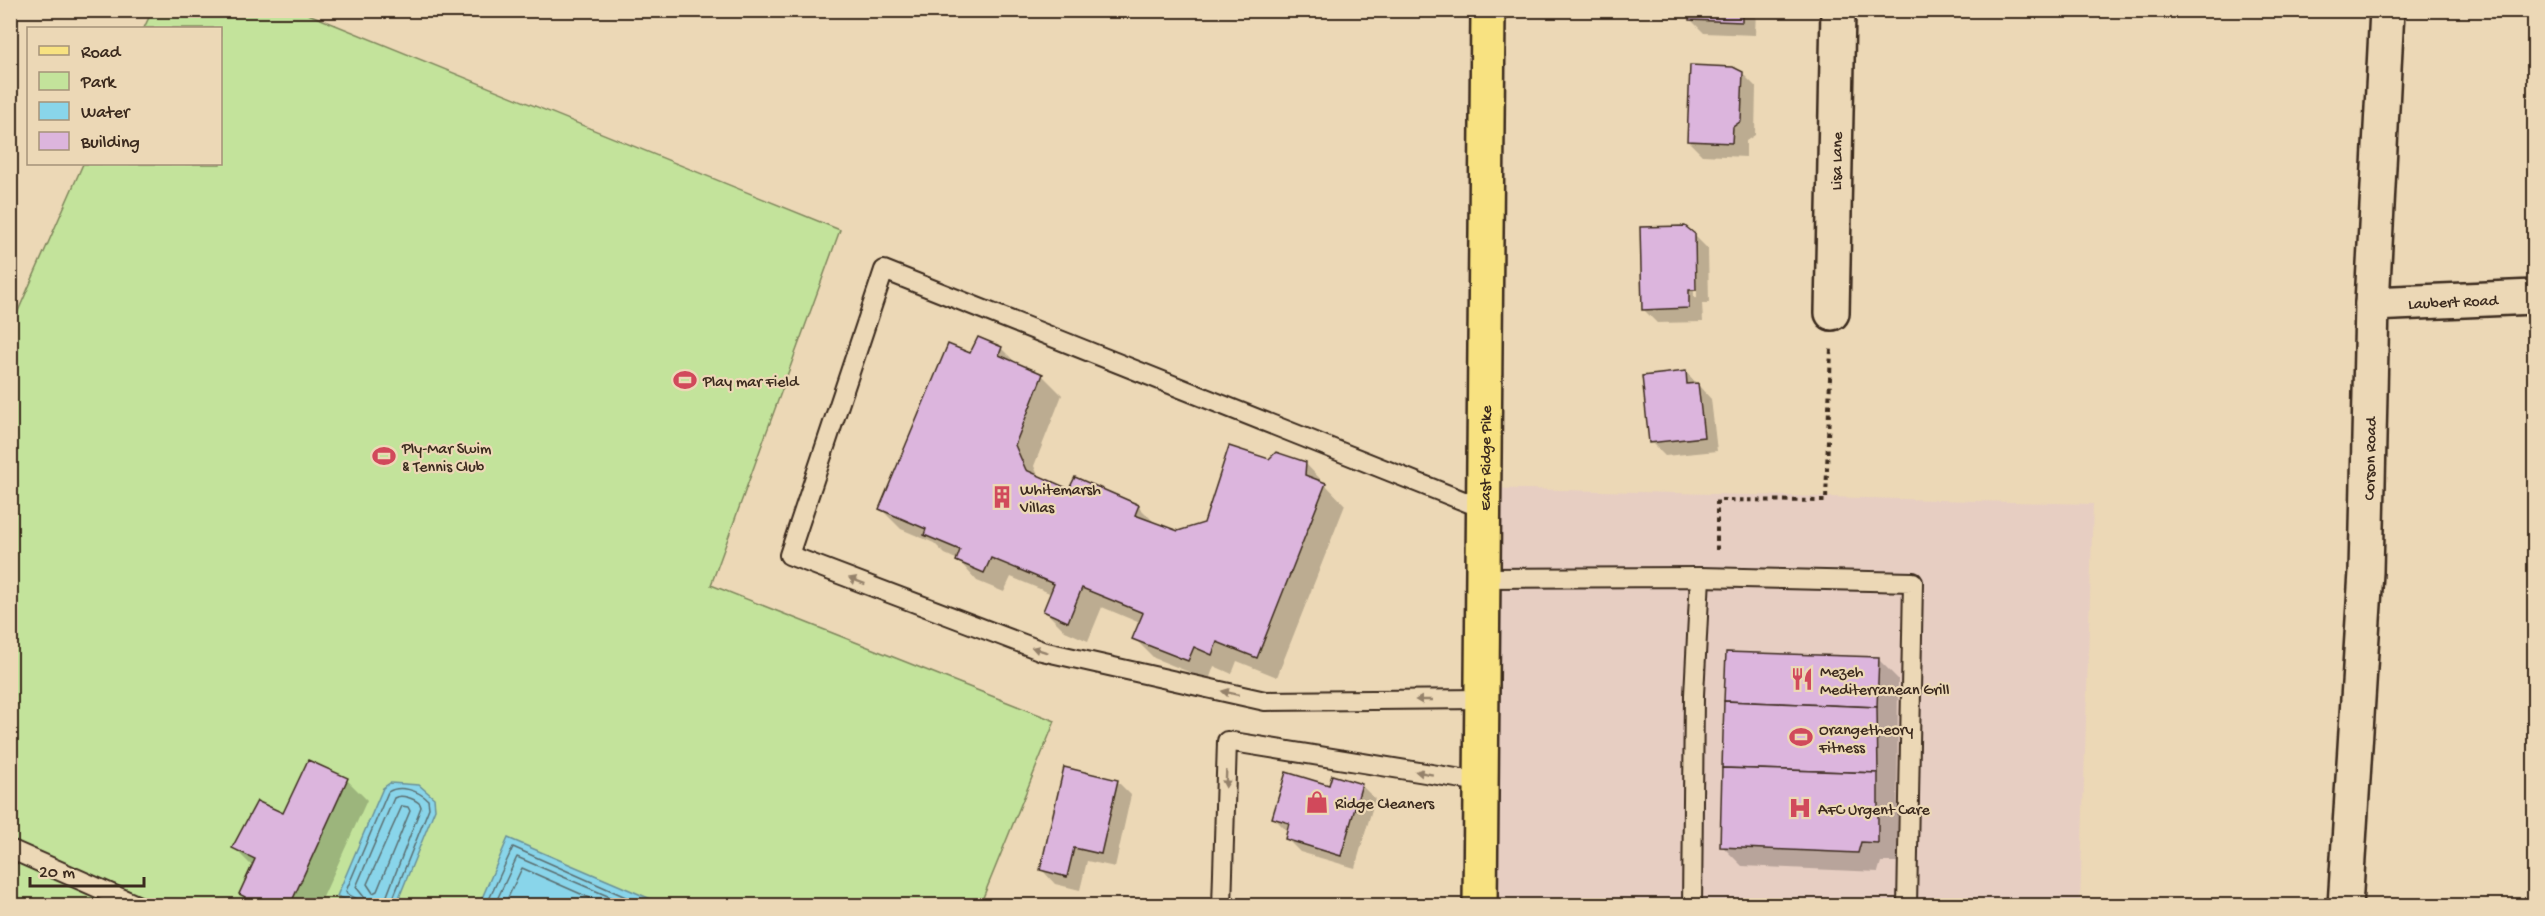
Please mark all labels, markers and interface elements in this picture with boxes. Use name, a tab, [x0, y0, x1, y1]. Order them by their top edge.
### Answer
legend	[27, 27, 222, 165]
text: Road	[81, 43, 122, 64]
text: Park	[80, 73, 117, 94]
text: Water	[81, 103, 131, 124]
street label: Lisa Lane	[1828, 131, 1849, 191]
text: Building	[80, 133, 140, 154]
street label: Laubert Road	[2408, 292, 2500, 315]
sports icon: Play mar Field	[672, 367, 698, 393]
place label: Play mar Field	[702, 374, 800, 393]
street label: East Ridge Pike	[1478, 405, 1497, 511]
street label: Corson Road	[2362, 415, 2383, 501]
place label: Ply-Mar Swim & Tennis Club	[401, 441, 492, 478]
sports icon: Ply-Mar Swim & Tennis Club	[371, 443, 397, 469]
place label: Whitemarsh Villas	[1019, 482, 1101, 519]
building icon: Whitemarsh Villas	[989, 484, 1015, 510]
one-way arrow	[848, 575, 866, 585]
one-way arrow	[1031, 644, 1049, 654]
place label: Mezeh Mediterranean Grill	[1820, 664, 1950, 701]
restaurant icon: Mezeh Mediterranean Grill	[1789, 666, 1815, 692]
one-way arrow	[1220, 688, 1239, 697]
one-way arrow	[1414, 695, 1433, 704]
place label: Orangetheory Fitness	[1818, 722, 1913, 759]
sports icon: Orangetheory Fitness	[1788, 724, 1814, 750]
one-way arrow	[1414, 768, 1433, 777]
one-way arrow	[1221, 769, 1230, 788]
shop icon: Ridge Cleaners	[1304, 789, 1330, 815]
hospital icon: AFC Urgent Care	[1787, 795, 1813, 821]
place label: Ridge Cleaners	[1335, 796, 1435, 815]
place label: AFC Urgent Care	[1818, 802, 1930, 821]
scale bar	[30, 850, 144, 888]
text: 20 m	[39, 863, 75, 884]

